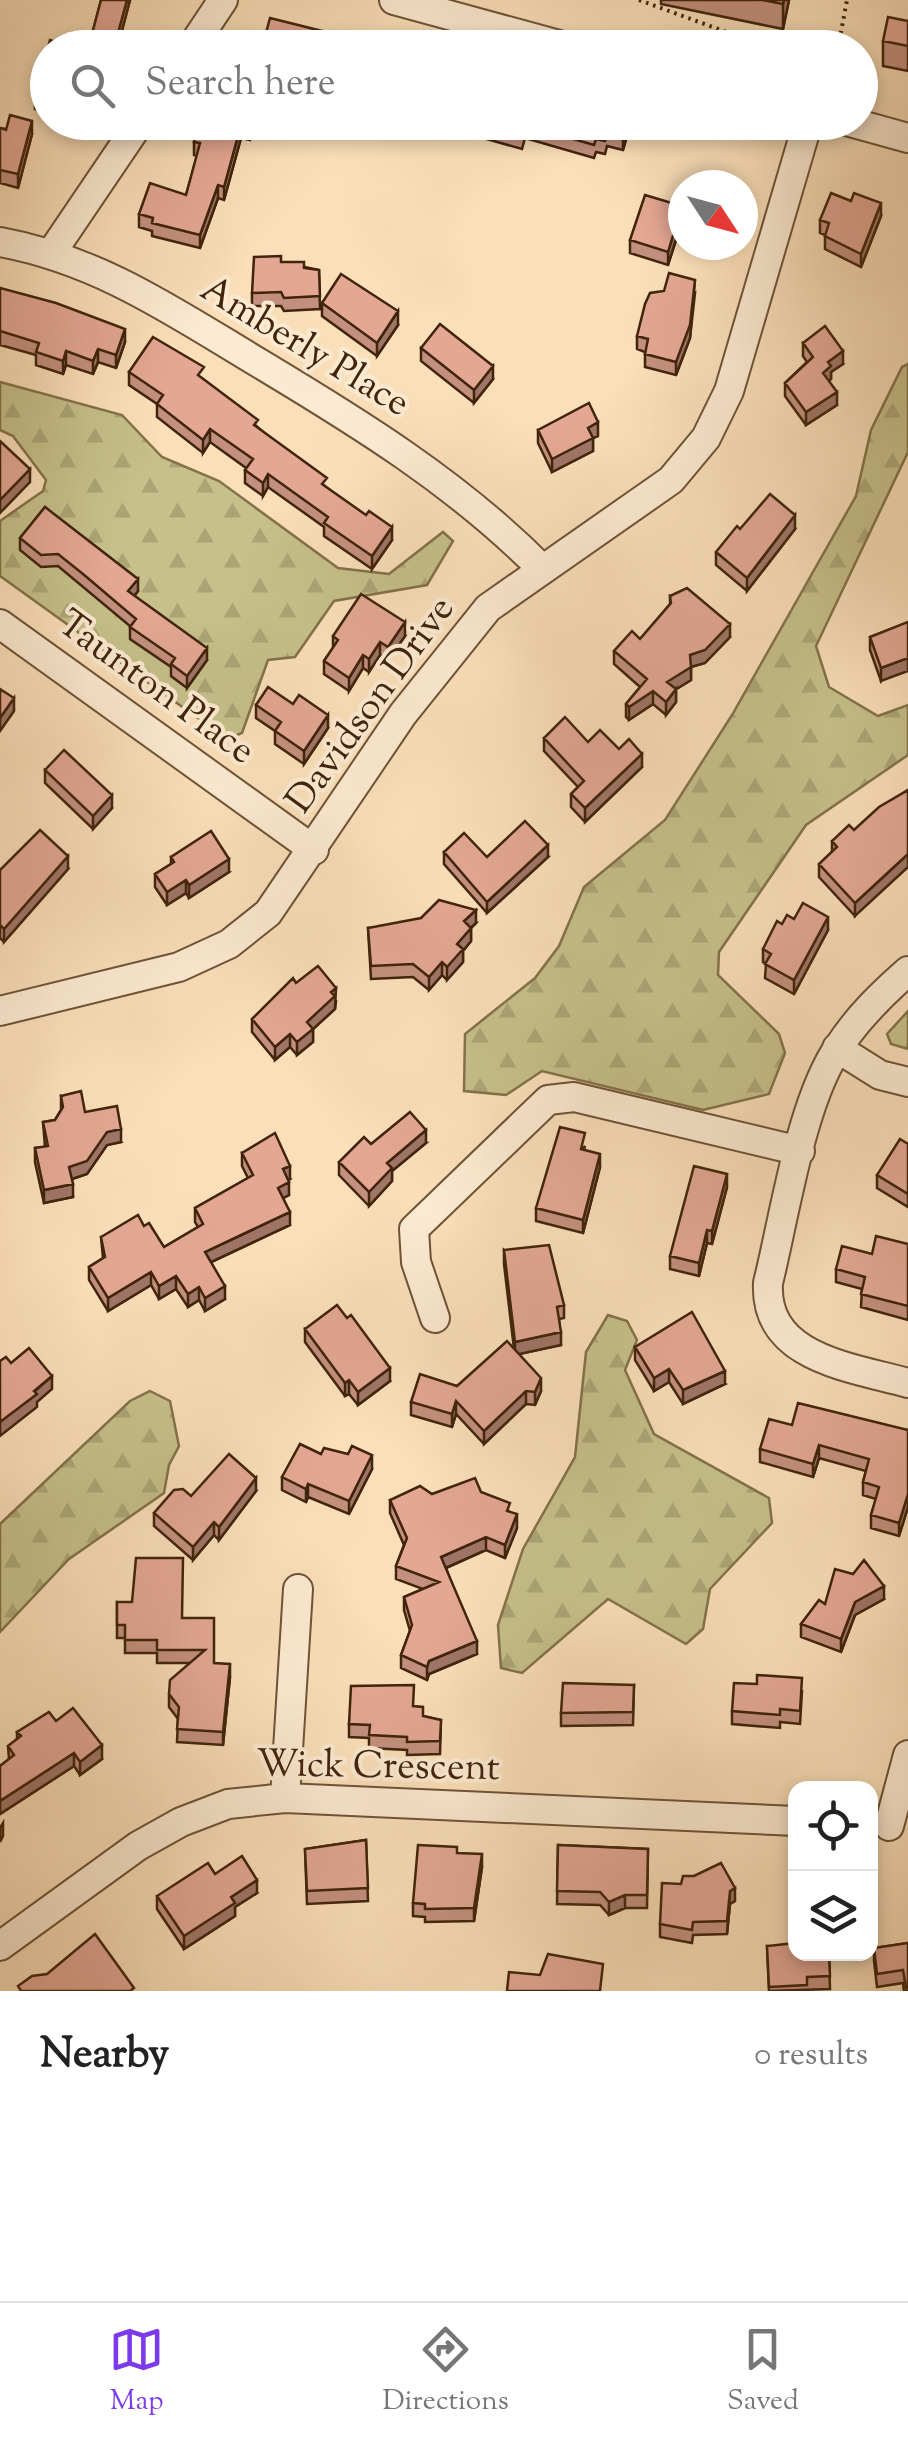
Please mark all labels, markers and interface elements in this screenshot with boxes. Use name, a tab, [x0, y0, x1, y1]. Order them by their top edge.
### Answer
search box	[30, 30, 878, 140]
icon: search	[65, 58, 120, 113]
text: Search here	[145, 58, 336, 112]
north arrow	[668, 170, 758, 260]
street label: Amberly Place	[189, 264, 419, 432]
street label: Davidson Drive	[275, 586, 469, 826]
street label: Taunton Place	[45, 599, 265, 779]
street label: Wick Crescent	[256, 1739, 500, 1797]
map controls	[788, 1781, 878, 1961]
button: locate	[788, 1781, 878, 1871]
button: layers	[788, 1871, 878, 1961]
text: Nearby	[40, 2026, 169, 2086]
text: 0 results	[754, 2033, 868, 2079]
tab: Map	[109, 2322, 164, 2422]
tab: Directions	[382, 2322, 509, 2422]
tab: Saved	[727, 2322, 799, 2422]

